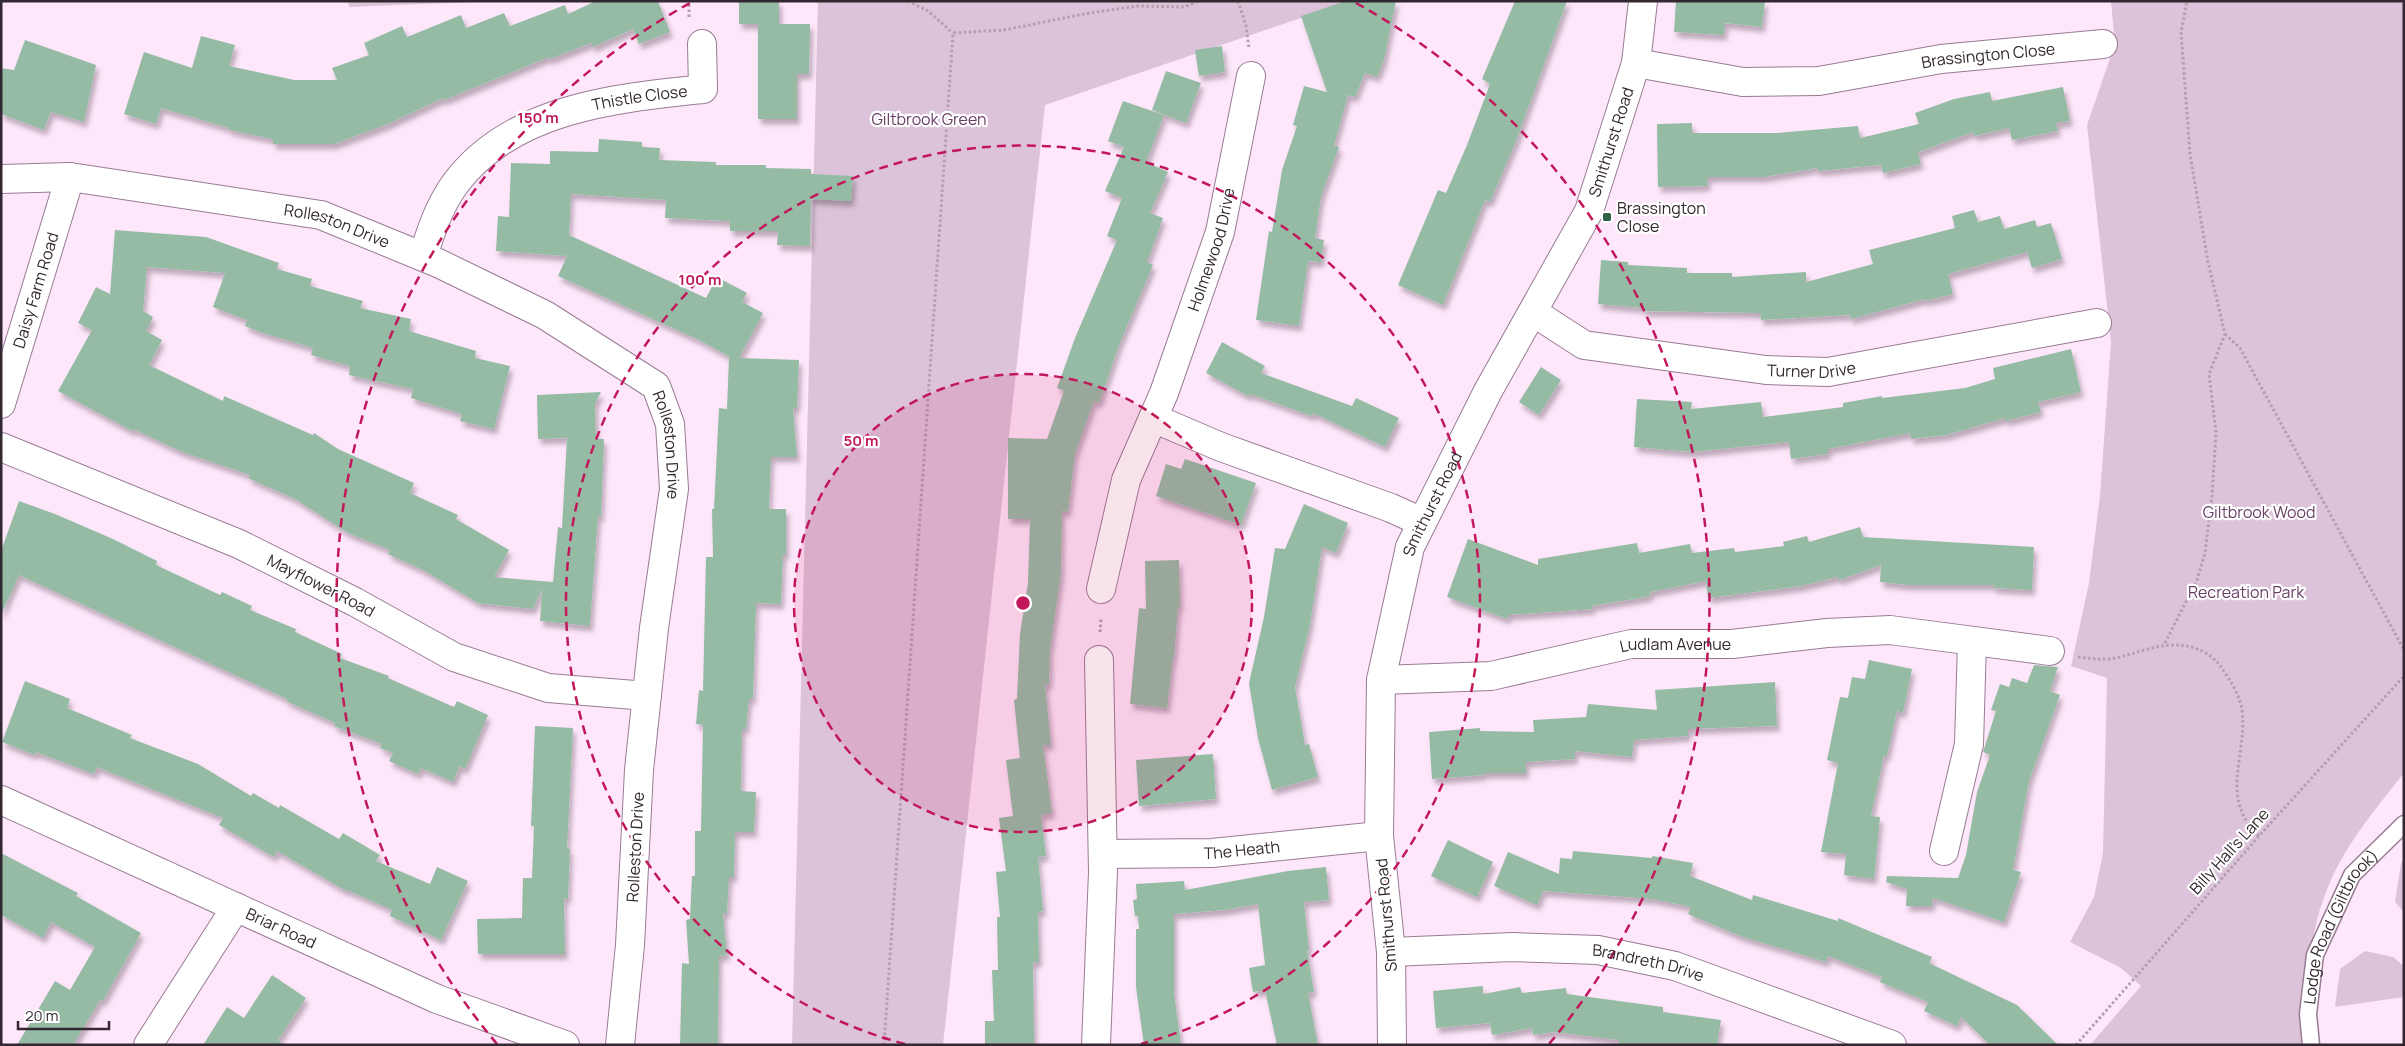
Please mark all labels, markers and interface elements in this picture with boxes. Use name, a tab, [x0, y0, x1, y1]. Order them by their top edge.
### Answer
street label: Brassington Close	[1920, 37, 2056, 73]
street label: Thistle Close	[590, 80, 689, 116]
street label: Smithurst Road	[1583, 84, 1639, 200]
text: 150 m	[517, 107, 559, 128]
park label: Giltbrook Green	[871, 108, 987, 130]
street label: Holmewood Drive	[1182, 186, 1239, 314]
place label: Brassington Close	[1617, 197, 1706, 237]
street label: Rolleston Drive	[283, 199, 393, 253]
marker: Brassington Close	[1601, 211, 1613, 223]
street label: Daisy Farm Road	[8, 229, 64, 351]
text: 100 m	[679, 269, 721, 290]
street label: Turner Drive	[1767, 356, 1858, 383]
street label: Rolleston Drive	[648, 387, 685, 501]
text: 50 m	[843, 430, 879, 451]
street label: Smithurst Road	[1397, 448, 1467, 558]
park label: Giltbrook Wood	[2203, 501, 2315, 523]
street label: Mayflower Road	[263, 549, 379, 622]
park label: Recreation Park	[2188, 581, 2305, 603]
centre of rings	[1014, 594, 1032, 612]
street label: Ludlam Avenue	[1617, 633, 1731, 657]
street label: Rolleston Drive	[621, 791, 649, 903]
street label: Billy Hall's Lane	[2184, 803, 2274, 899]
street label: The Heath	[1204, 835, 1281, 864]
street label: Lodge Road (Giltbrook)	[2298, 844, 2383, 1006]
street label: Smithurst Road	[1370, 857, 1402, 973]
street label: Briar Road	[242, 902, 320, 953]
street label: Brandreth Drive	[1592, 939, 1707, 987]
scale bar	[18, 998, 109, 1030]
text: 20 m	[25, 1005, 58, 1026]

